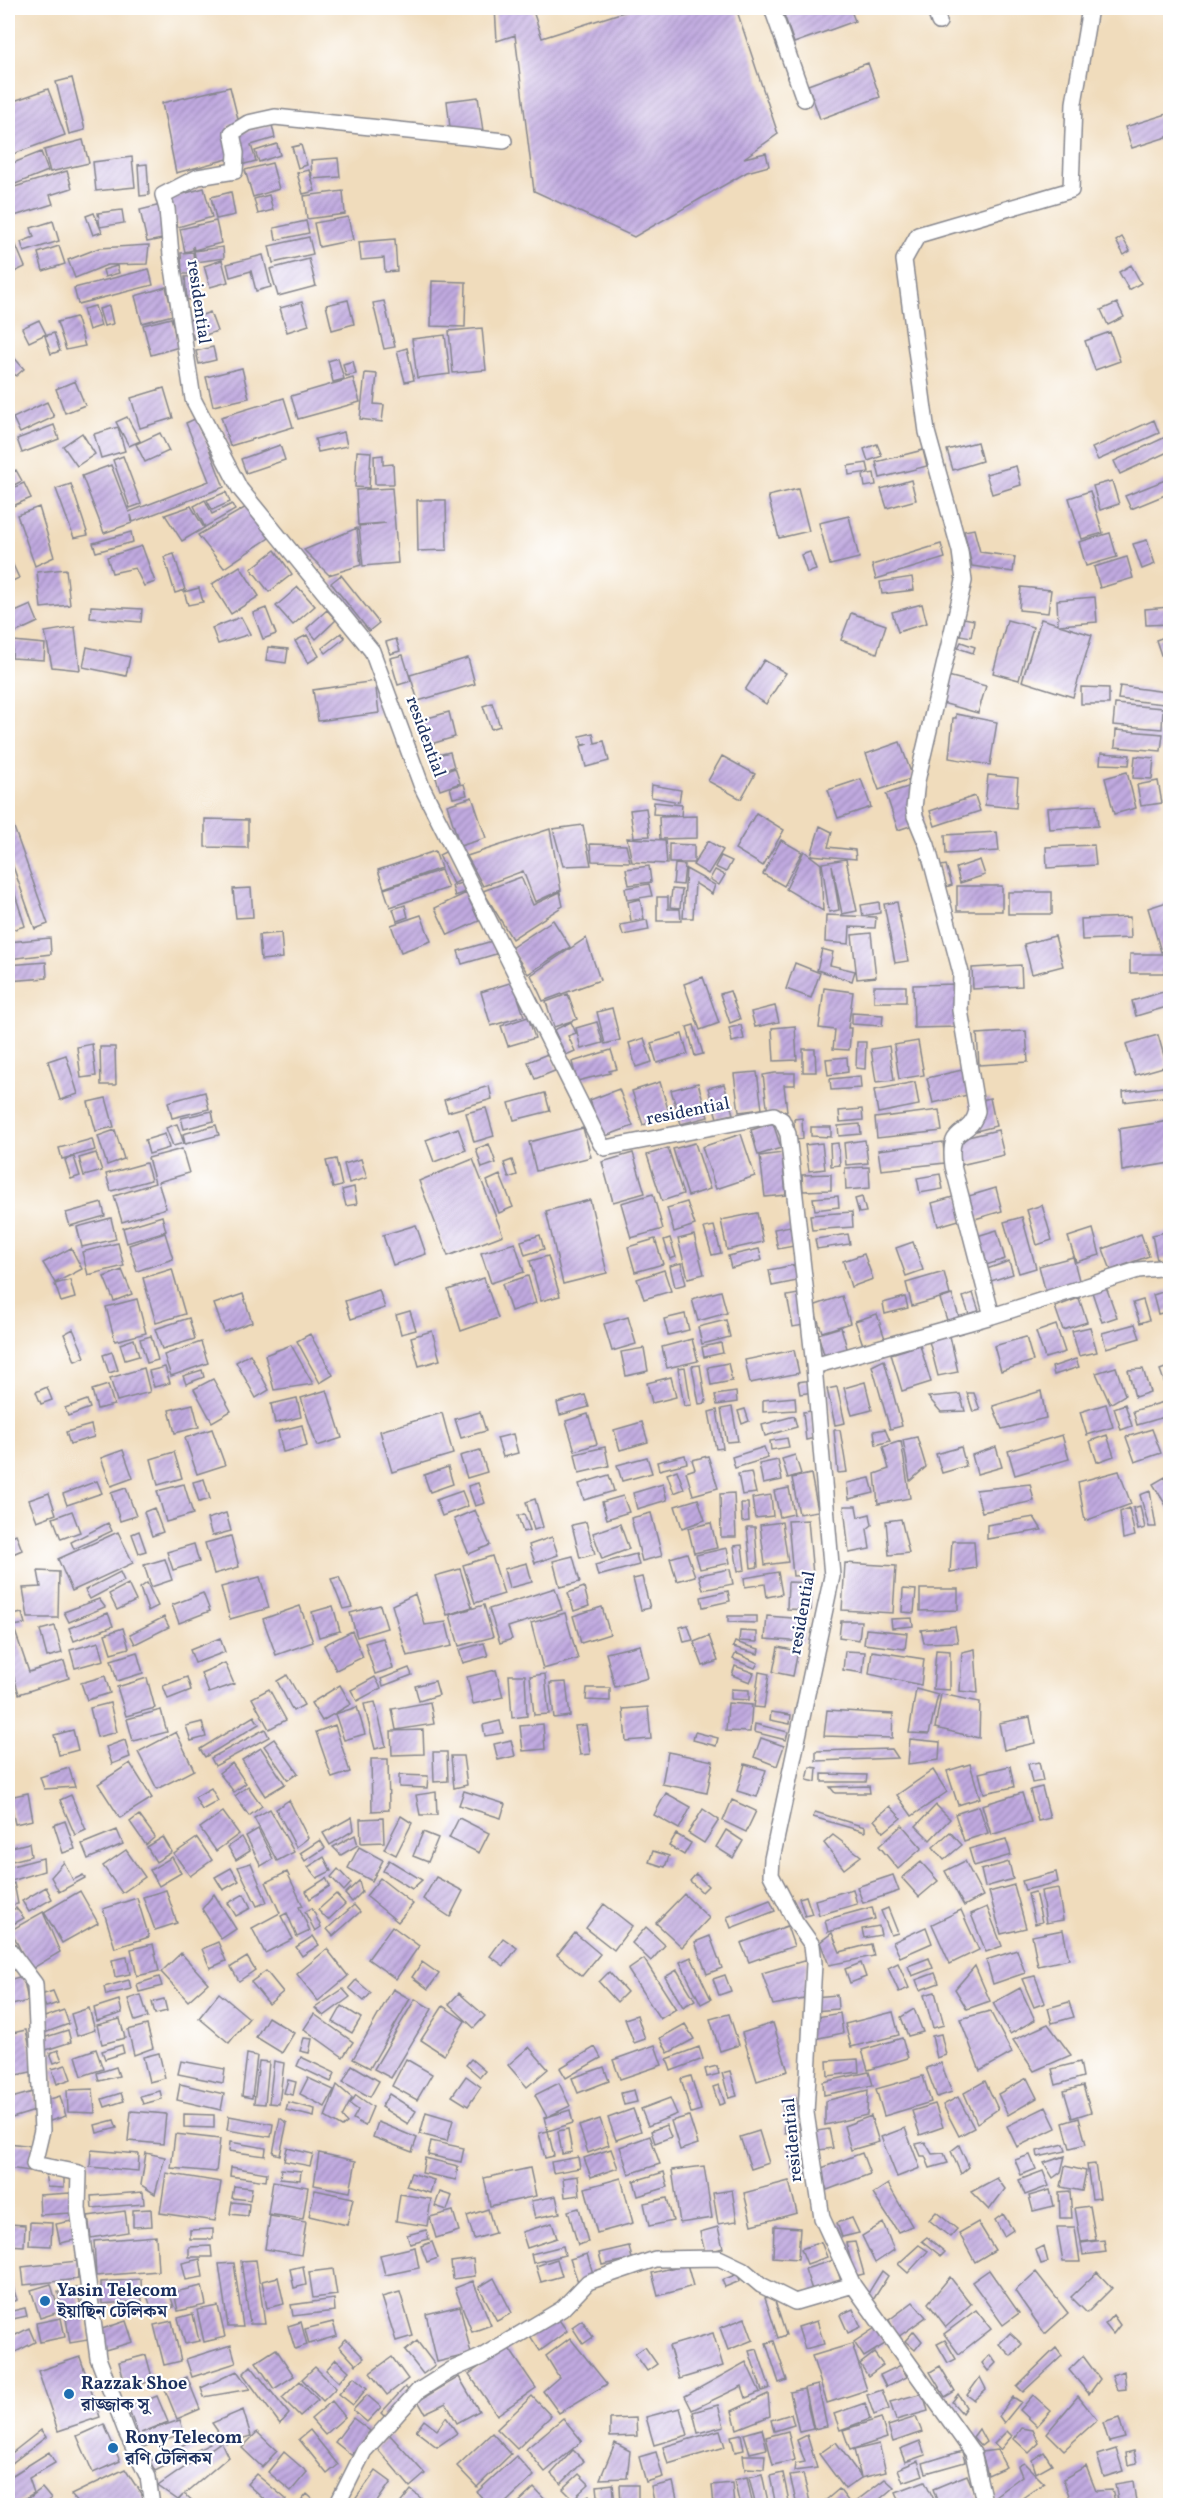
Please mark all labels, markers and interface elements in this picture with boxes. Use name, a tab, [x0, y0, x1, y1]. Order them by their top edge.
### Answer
street label: residential	[180, 258, 216, 346]
street label: residential	[399, 693, 451, 781]
street label: residential	[644, 1092, 732, 1132]
street label: residential	[783, 1569, 823, 1657]
street label: residential	[777, 2097, 809, 2183]
place label: Yasin Telecom ইয়াছিন টেলিকম	[56, 2279, 177, 2325]
marker: Yasin Telecom ইয়াছিন টেলিকম	[38, 2294, 52, 2308]
place label: Razzak Shoe রাজ্জাক সু	[80, 2372, 187, 2418]
marker: Razzak Shoe রাজ্জাক সু	[62, 2387, 76, 2401]
place label: Rony Telecom রণি টেলিকম	[124, 2426, 242, 2472]
marker: Rony Telecom রণি টেলিকম	[106, 2441, 120, 2455]

